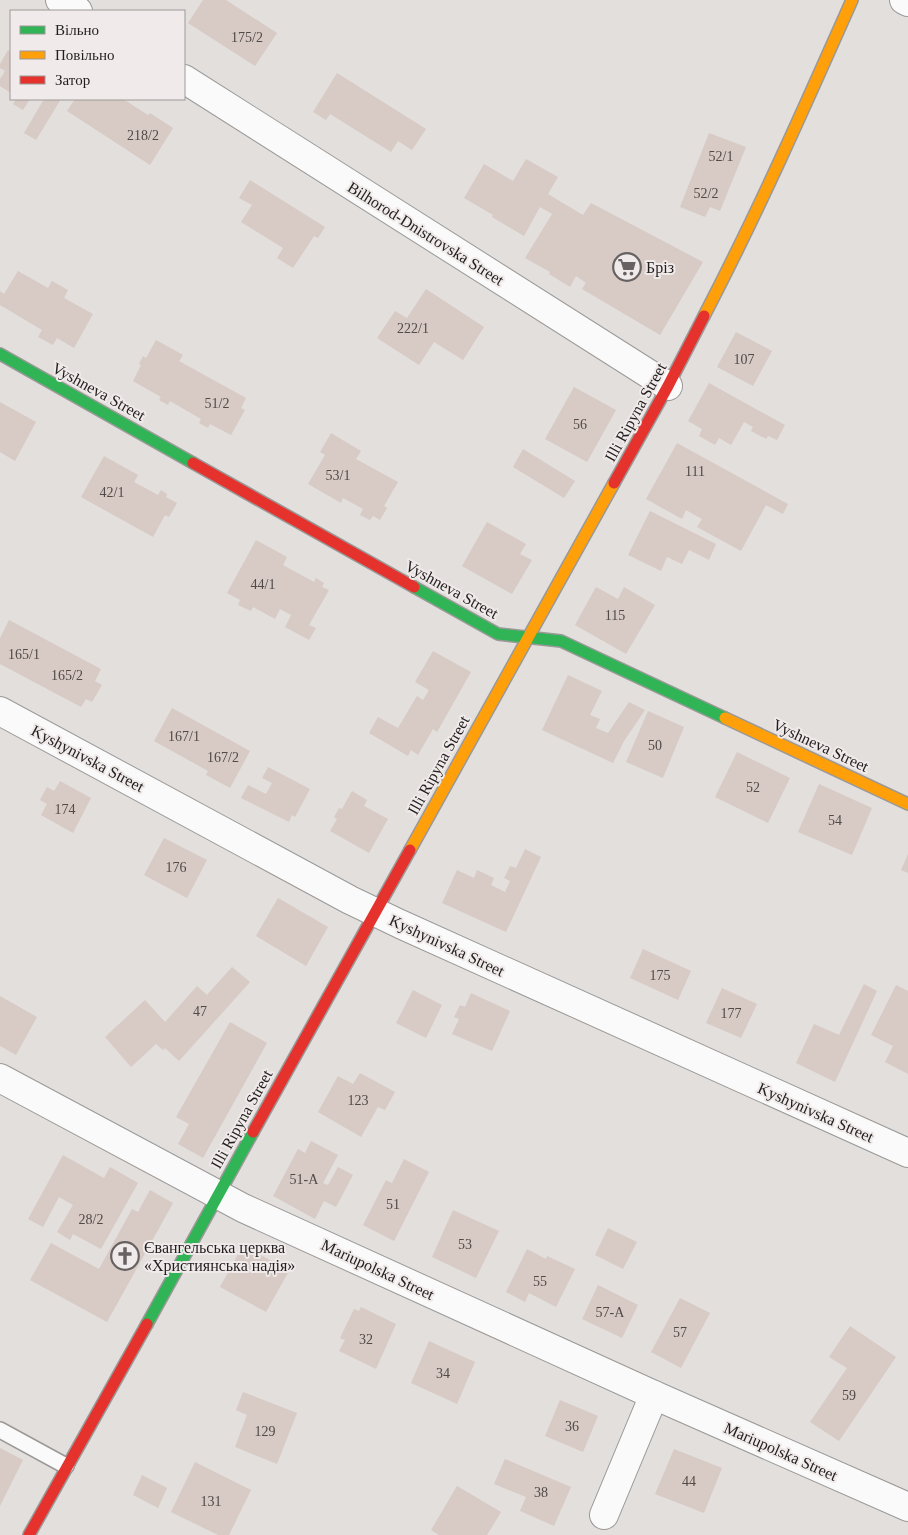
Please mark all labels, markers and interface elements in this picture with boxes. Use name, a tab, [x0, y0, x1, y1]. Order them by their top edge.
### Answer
legend	[10, 10, 185, 100]
text: Вільно	[55, 22, 99, 38]
house number: 175/2	[231, 30, 263, 45]
text: Повільно	[55, 47, 114, 63]
text: Затор	[55, 72, 90, 88]
house number: 218/2	[127, 128, 159, 143]
house number: 52/1	[709, 149, 733, 164]
street label: Bilhorod-Dnistrovska Street	[345, 178, 507, 289]
house number: 52/2	[694, 186, 718, 201]
supermarket icon: Бріз	[612, 252, 642, 282]
place label: Бріз	[646, 259, 674, 277]
house number: 222/1	[397, 321, 429, 336]
house number: 107	[734, 352, 755, 367]
street label: Vyshneva Street	[49, 359, 149, 425]
street label: Illi Ripyna Street	[601, 359, 671, 465]
house number: 51/2	[205, 396, 229, 411]
house number: 56	[573, 417, 587, 432]
house number: 111	[685, 464, 705, 479]
house number: 53/1	[326, 468, 350, 483]
house number: 42/1	[100, 485, 124, 500]
street label: Vyshneva Street	[402, 557, 502, 623]
house number: 44/1	[251, 577, 275, 592]
house number: 115	[605, 608, 625, 623]
house number: 165/1	[8, 647, 40, 662]
house number: 165/2	[51, 668, 83, 683]
street label: Illi Ripyna Street	[404, 712, 474, 818]
street label: Vyshneva Street	[770, 716, 872, 776]
street label: Kyshynivska Street	[28, 722, 147, 796]
house number: 167/1	[168, 729, 200, 744]
house number: 50	[648, 738, 662, 753]
house number: 167/2	[207, 750, 239, 765]
house number: 52	[746, 780, 760, 795]
house number: 174	[55, 802, 76, 817]
house number: 54	[828, 813, 842, 828]
house number: 176	[166, 860, 187, 875]
street label: Kyshynivska Street	[386, 911, 507, 981]
house number: 175	[650, 968, 671, 983]
house number: 47	[193, 1004, 207, 1019]
house number: 177	[721, 1006, 742, 1021]
street label: Illi Ripyna Street	[207, 1066, 277, 1172]
street label: Kyshynivska Street	[755, 1079, 877, 1147]
house number: 123	[348, 1093, 369, 1108]
house number: 51-А	[290, 1172, 319, 1187]
house number: 51	[386, 1197, 400, 1212]
house number: 28/2	[79, 1212, 103, 1227]
street label: Mariupolska Street	[318, 1236, 437, 1304]
house number: 53	[458, 1237, 472, 1252]
place label: Євангельська церква «Християнська надія»	[144, 1239, 295, 1275]
church icon: Євангельська церква «Християнська надія»	[110, 1241, 140, 1271]
house number: 55	[533, 1274, 547, 1289]
house number: 57-А	[596, 1305, 625, 1320]
house number: 57	[673, 1325, 687, 1340]
house number: 32	[359, 1332, 373, 1347]
house number: 34	[436, 1366, 450, 1381]
house number: 59	[842, 1388, 856, 1403]
house number: 36	[565, 1419, 579, 1434]
street label: Mariupolska Street	[721, 1419, 841, 1485]
house number: 129	[255, 1424, 276, 1439]
house number: 44	[682, 1474, 696, 1489]
house number: 38	[534, 1485, 548, 1500]
house number: 131	[201, 1494, 222, 1509]

